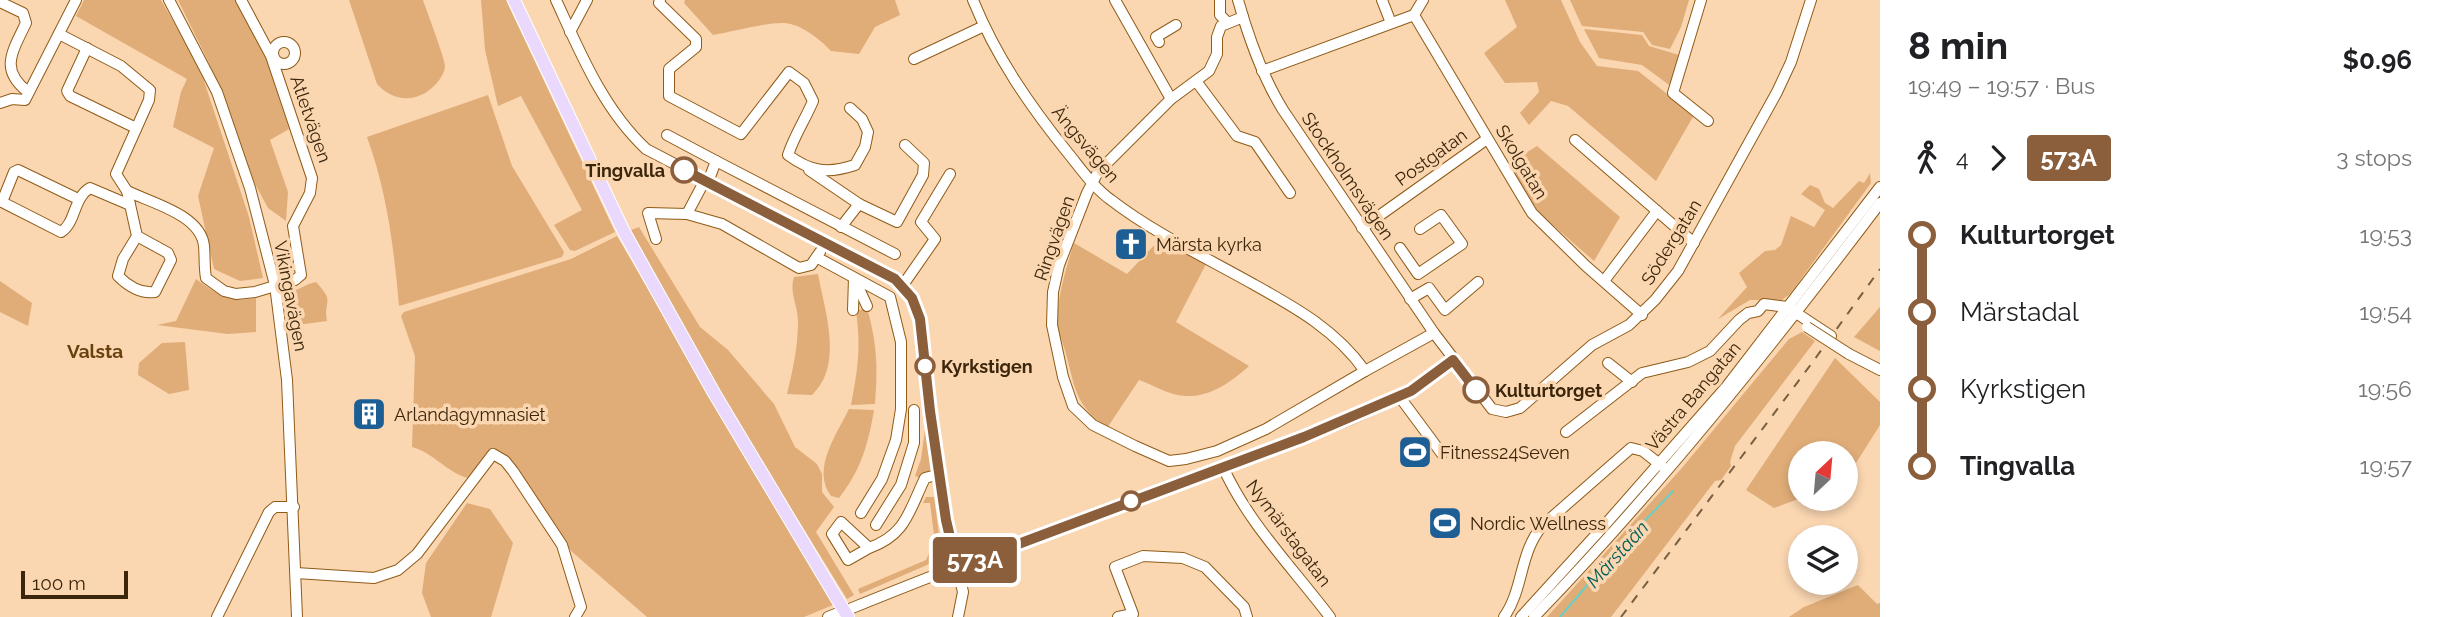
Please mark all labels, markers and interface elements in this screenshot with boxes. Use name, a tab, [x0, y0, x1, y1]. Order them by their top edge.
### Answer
text: 8 min	[1908, 23, 2008, 68]
text: $0.96	[2343, 45, 2412, 75]
text: 19:49 – 19:57 · Bus	[1908, 72, 2095, 99]
street label: Atletvägen	[286, 73, 336, 165]
street label: Ängsvägen	[1048, 101, 1124, 187]
street label: Stockholmsvägen	[1298, 108, 1398, 244]
street label: Skolgatan	[1492, 121, 1552, 203]
street label: Postgatan	[1391, 124, 1471, 190]
icon: walk	[1908, 139, 1946, 177]
icon: forward	[1979, 139, 2017, 177]
text: 573A	[2041, 143, 2097, 172]
text: 4	[1956, 144, 1969, 171]
text: 3 stops	[2336, 144, 2412, 171]
marker: Tingvalla	[671, 157, 697, 183]
place label: Tingvalla	[585, 160, 665, 181]
street label: Ringvägen	[1030, 193, 1078, 283]
street label: Södergatan	[1636, 195, 1706, 289]
text: Kulturtorget	[1960, 220, 2115, 250]
text: 19:53	[2360, 221, 2412, 248]
church icon: Märsta kyrka	[1112, 225, 1150, 263]
place label: Märsta kyrka	[1156, 234, 1262, 255]
street label: Vikingavägen	[270, 239, 312, 353]
text: Märstadal	[1960, 297, 2079, 327]
text: 19:54	[2359, 298, 2412, 325]
street label: Västra Bangatan	[1641, 337, 1745, 455]
district label: Valsta	[67, 340, 123, 362]
marker: Kyrkstigen	[915, 356, 935, 376]
place label: Kyrkstigen	[941, 356, 1033, 377]
text: Kyrkstigen	[1960, 374, 2086, 404]
text: 19:56	[2358, 375, 2412, 402]
marker: Kulturtorget	[1463, 377, 1489, 403]
place label: Kulturtorget	[1495, 380, 1602, 401]
building icon: Arlandagymnasiet	[350, 395, 388, 433]
place label: Arlandagymnasiet	[394, 404, 546, 425]
sports icon: Fitness24Seven	[1396, 433, 1434, 471]
north arrow	[1788, 441, 1858, 511]
map controls	[1788, 441, 1858, 595]
place label: Fitness24Seven	[1440, 442, 1570, 463]
text: Tingvalla	[1960, 451, 2075, 481]
text: 19:57	[2360, 452, 2412, 479]
street label: Nymärstagatan	[1242, 476, 1336, 590]
unlabelled marker	[1121, 491, 1141, 511]
sports icon: Nordic Wellness	[1426, 504, 1464, 542]
place label: Nordic Wellness	[1470, 513, 1606, 534]
water label: Märstaån	[1581, 516, 1653, 592]
button: layers	[1788, 525, 1858, 595]
line badge: 573A	[926, 537, 1024, 583]
text: 573A	[947, 545, 1003, 574]
scale bar	[21, 568, 128, 600]
text: 100 m	[32, 572, 86, 594]

